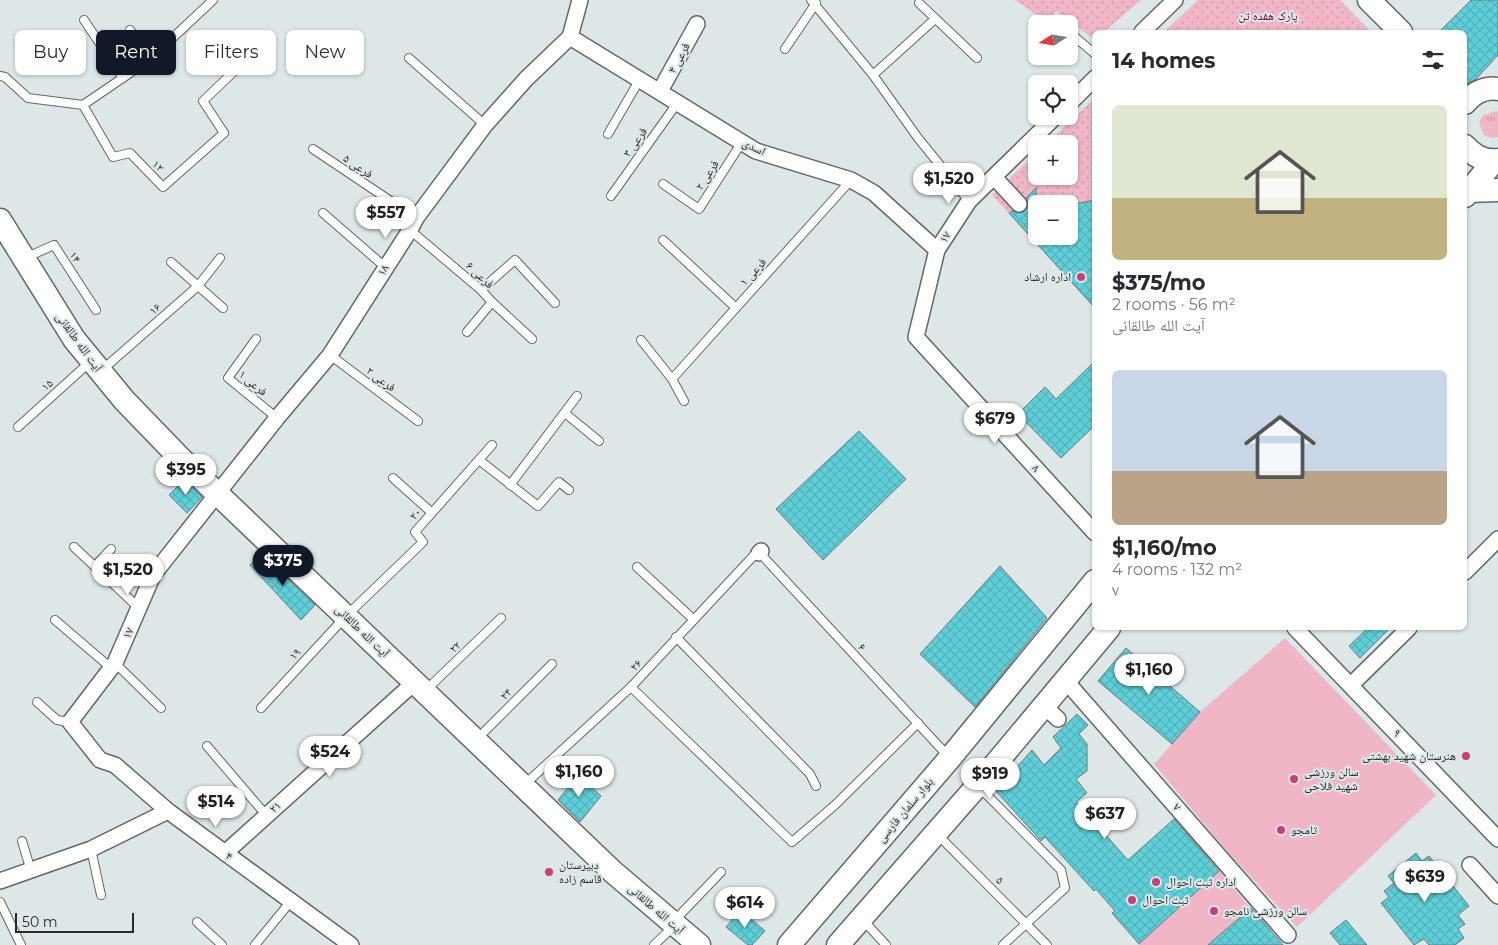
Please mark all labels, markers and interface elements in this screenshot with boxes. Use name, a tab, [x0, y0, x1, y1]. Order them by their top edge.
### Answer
park label: پارک هفده تن	[1238, 8, 1298, 23]
north arrow	[1028, 15, 1078, 65]
map controls	[1028, 15, 1078, 245]
chip: Buy	[15, 30, 86, 75]
chip: Rent	[96, 30, 176, 75]
chip: Filters	[186, 30, 276, 75]
chip: New	[286, 30, 364, 75]
street label: فرعی ۴	[664, 40, 693, 76]
icon: filters	[1419, 46, 1447, 74]
text: 14 homes	[1112, 48, 1216, 73]
button: locate	[1028, 75, 1078, 125]
street label: فرعی ۳	[619, 124, 650, 159]
street label: اسدی	[740, 135, 768, 159]
button: +	[1028, 135, 1078, 185]
icon: home	[1235, 137, 1325, 227]
street label: فرعی ۵	[341, 150, 376, 181]
street label: ۱۲	[149, 157, 167, 175]
street label: فرعی ۲	[691, 157, 722, 193]
pin: $1,520	[908, 162, 990, 205]
text: $1,520	[924, 169, 974, 188]
button: −	[1028, 195, 1078, 245]
pin: $557	[356, 196, 416, 239]
text: $557	[367, 203, 405, 222]
street label: ۱۷	[935, 228, 954, 245]
street label: ۱۴	[66, 248, 85, 265]
street label: فرعی ۱	[736, 254, 769, 289]
street label: فرعی ۶	[463, 258, 497, 291]
street label: ۱۸	[373, 261, 392, 278]
place label: اداره ارشاد	[1024, 269, 1071, 284]
text: $375/mo	[1112, 270, 1206, 295]
marker: اداره ارشاد	[1075, 271, 1087, 283]
text: 2 rooms · 56 m²	[1112, 295, 1236, 314]
street label: ۱۶	[146, 299, 164, 318]
street label: آیت الله طالقانی	[53, 309, 106, 375]
text: آیت الله طالقانی	[1112, 316, 1205, 335]
street label: فرعی ۲	[364, 363, 399, 394]
street label: فرعی ۱	[236, 366, 271, 399]
street label: ۱۵	[38, 375, 56, 394]
pin: $679	[965, 402, 1025, 445]
icon: home	[1235, 402, 1325, 492]
text: $679	[975, 409, 1015, 428]
pin: $395	[156, 454, 216, 496]
text: $395	[166, 460, 206, 479]
street label: ۸	[1029, 461, 1044, 475]
street label: ۲۰	[405, 505, 424, 523]
text: $1,160/mo	[1112, 535, 1217, 560]
pin: $375	[253, 544, 313, 587]
text: $375	[264, 551, 302, 570]
pin: $1,520	[87, 554, 169, 596]
text: $1,520	[103, 560, 153, 579]
text: 4 rooms · 132 m²	[1112, 560, 1242, 579]
text: ۷	[1112, 581, 1119, 600]
street label: آیت الله طالقانی	[332, 601, 393, 661]
street label: ۱۷	[118, 624, 137, 641]
street label: ۲۲	[446, 638, 464, 656]
street label: ۶	[855, 640, 870, 654]
street label: ۱۹	[285, 645, 304, 663]
pin: $1,160	[1108, 654, 1190, 696]
street label: ۲۶	[626, 656, 645, 674]
text: $1,160	[1125, 660, 1173, 679]
street label: ۲۴	[497, 685, 515, 703]
street label: ۹	[1390, 726, 1405, 740]
pin: $524	[300, 736, 360, 778]
text: $524	[310, 742, 350, 761]
place label: هنرستان شهید بهشتی	[1362, 748, 1456, 763]
marker: هنرستان شهید بهشتی	[1460, 750, 1472, 762]
pin: $1,160	[538, 756, 620, 798]
pin: $919	[960, 758, 1020, 800]
text: $1,160	[555, 762, 603, 781]
text: $919	[972, 764, 1008, 783]
place label: سالن ورزشی شهید فلاحی	[1304, 764, 1359, 793]
marker: سالن ورزشی شهید فلاحی	[1288, 773, 1300, 785]
street label: بلوار سلمان فارسی	[873, 774, 936, 846]
pin: $514	[186, 786, 246, 828]
text: $514	[197, 792, 235, 811]
street label: ۲۱	[266, 797, 284, 816]
pin: $637	[1075, 798, 1135, 840]
street label: ۷	[1170, 800, 1185, 814]
text: $637	[1085, 804, 1125, 823]
place label: تامجو	[1291, 822, 1318, 837]
marker: تامجو	[1275, 824, 1287, 836]
street label: ۴	[223, 848, 236, 863]
place label: دبیرستان قاسم زاده	[559, 857, 602, 887]
pin: $639	[1395, 860, 1455, 903]
marker: دبیرستان قاسم زاده	[543, 866, 555, 878]
text: $639	[1405, 867, 1445, 886]
street label: ۵	[993, 872, 1008, 887]
place label: اداره ثبت احوال	[1166, 874, 1236, 889]
marker: اداره ثبت احوال	[1150, 876, 1162, 888]
street label: آیت الله طالقانی	[625, 880, 688, 938]
pin: $614	[715, 886, 775, 929]
place label: ثبت احوال	[1142, 892, 1189, 907]
text: $614	[726, 893, 764, 912]
marker: ثبت احوال	[1126, 894, 1138, 906]
place label: سالن ورزشی نامجو	[1224, 903, 1307, 918]
marker: سالن ورزشی نامجو	[1208, 905, 1220, 917]
scale bar	[15, 910, 134, 933]
text: 50 m	[22, 913, 58, 931]

